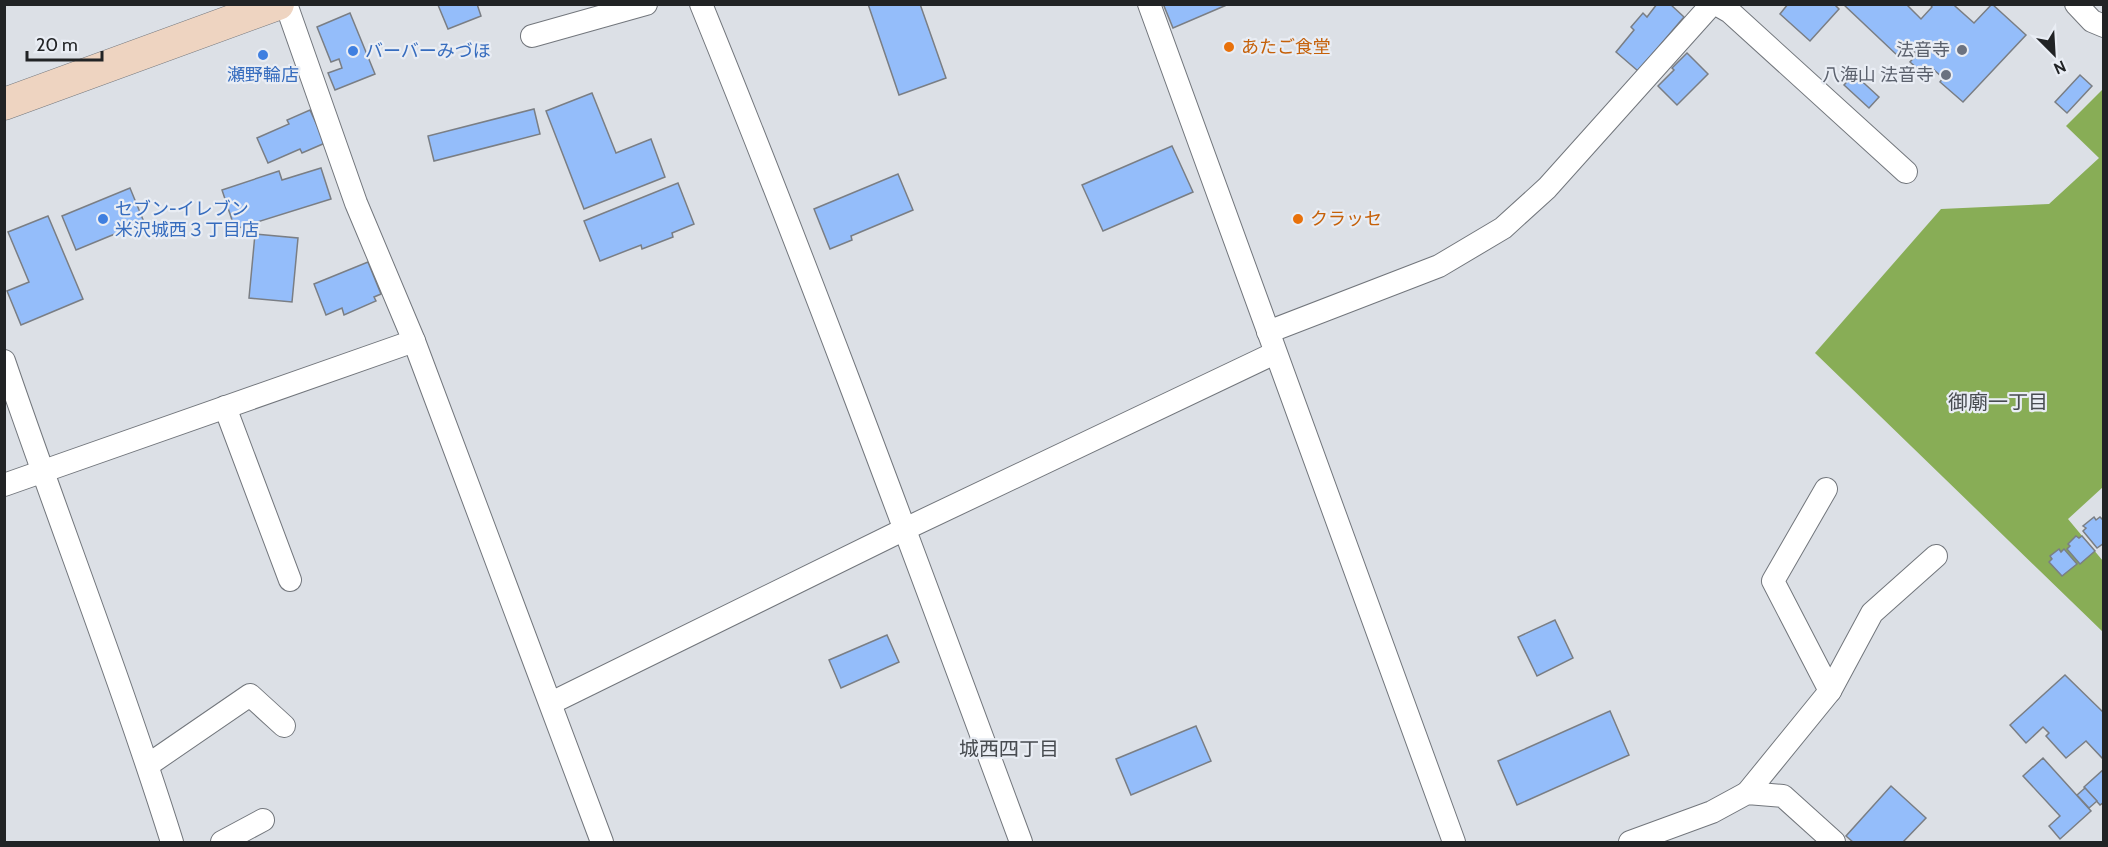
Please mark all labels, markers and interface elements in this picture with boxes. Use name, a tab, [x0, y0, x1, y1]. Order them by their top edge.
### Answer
scale bar	[27, 24, 102, 62]
north arrow	[2024, 24, 2084, 84]
text: 20 m	[36, 34, 78, 56]
place label: あたご食堂	[1241, 36, 1331, 58]
place label: 法音寺	[1896, 39, 1950, 61]
place label: バーバーみづほ	[365, 40, 491, 62]
marker: あたご食堂	[1222, 40, 1236, 54]
marker: 法音寺	[1955, 43, 1969, 57]
marker: バーバーみづほ	[346, 44, 360, 58]
marker: 瀬野輪店	[256, 48, 270, 62]
text: N	[2051, 56, 2069, 78]
place label: 瀬野輪店	[227, 64, 299, 86]
place label: 八海山 法音寺	[1822, 64, 1934, 86]
marker: 八海山 法音寺	[1939, 68, 1953, 82]
place label: セブン-イレブン 米沢城西３丁目店	[115, 198, 259, 241]
place label: クラッセ	[1310, 208, 1382, 230]
marker: セブン-イレブン 米沢城西３丁目店	[96, 212, 110, 226]
marker: クラッセ	[1291, 212, 1305, 226]
district label: 御廟一丁目	[1948, 390, 2048, 414]
district label: 城西四丁目	[959, 737, 1059, 761]

